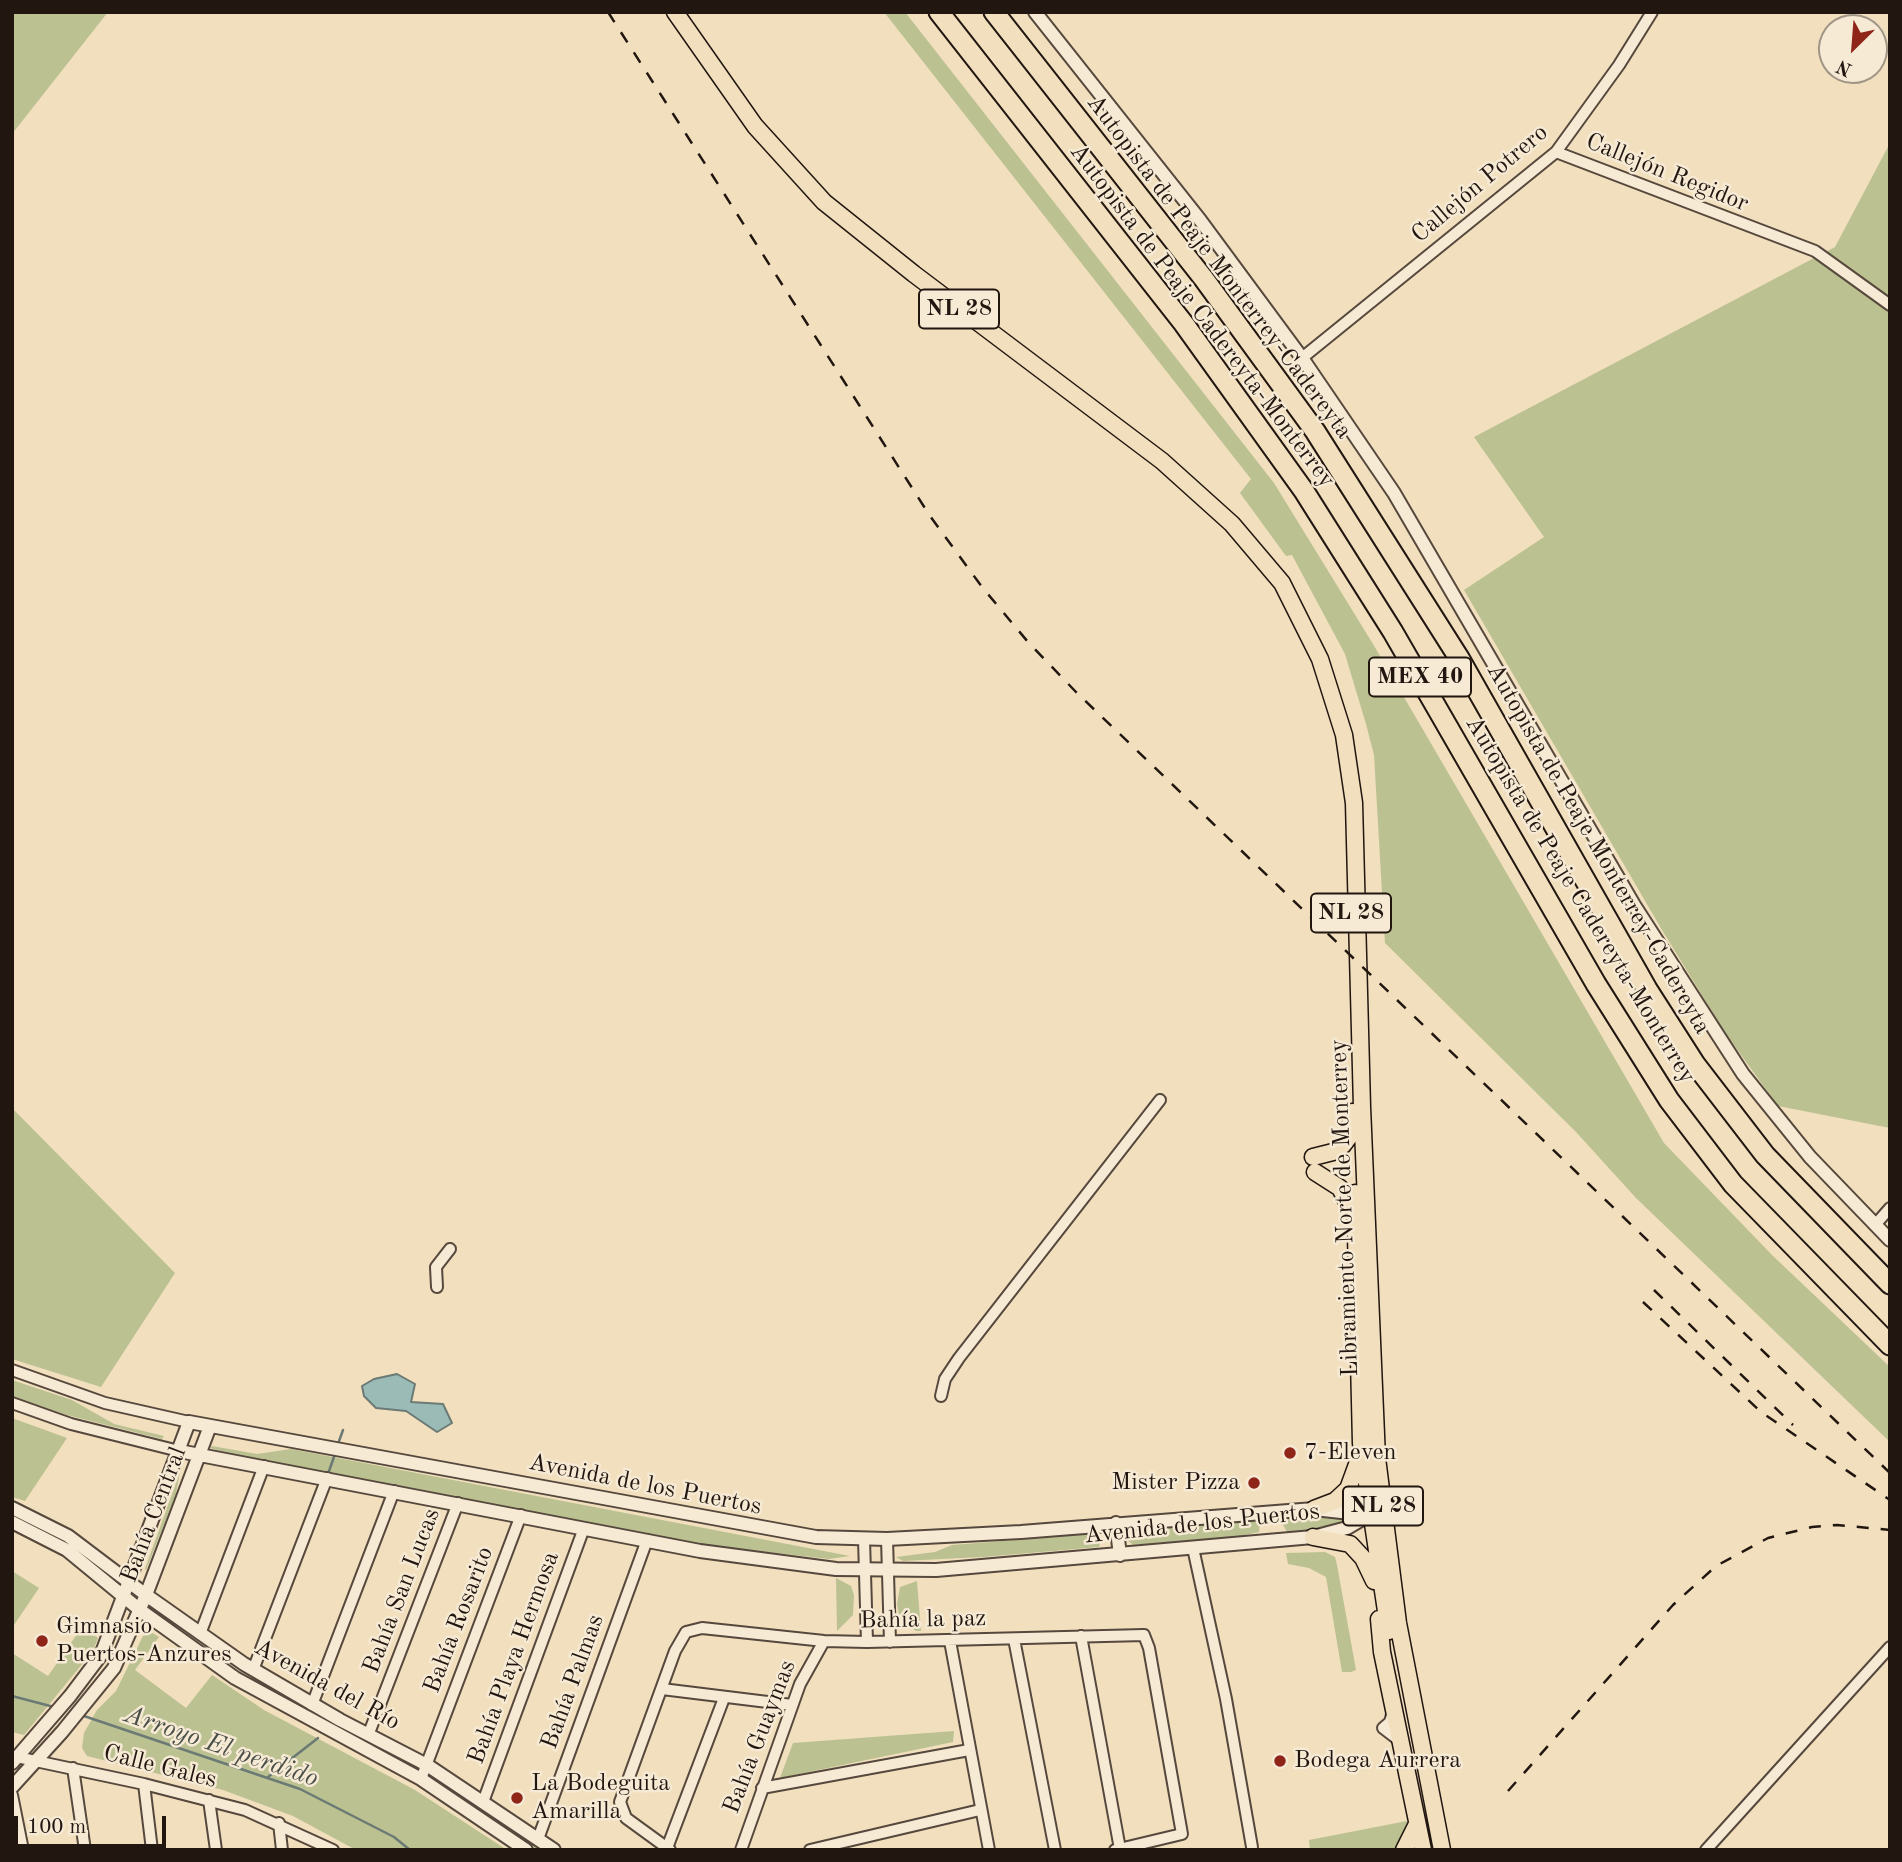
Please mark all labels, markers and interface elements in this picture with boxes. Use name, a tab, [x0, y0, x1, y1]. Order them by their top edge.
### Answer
north arrow	[1818, 14, 1888, 84]
text: N	[1834, 55, 1855, 78]
street label: Autopista de Peaje Monterrey-Cadereyta	[1080, 89, 1358, 445]
street label: Callejón Potrero	[1406, 119, 1554, 249]
street label: Callejón Regidor	[1581, 127, 1753, 219]
street label: Autopista de Peaje Cadereyta-Monterrey	[1063, 138, 1341, 494]
road number: NL 28	[919, 290, 999, 328]
road number: MEX 40	[1369, 657, 1471, 696]
street label: Autopista de Peaje Monterrey-Cadereyta	[1480, 658, 1716, 1040]
street label: Autopista de Peaje Cadereyta-Monterrey	[1459, 711, 1701, 1089]
road number: NL 28	[1311, 893, 1391, 932]
street label: Libramiento Norte de Monterrey	[1325, 1039, 1365, 1377]
place label: 7-Eleven	[1304, 1439, 1396, 1467]
street label: Bahía Central	[115, 1443, 193, 1587]
marker: 7-Eleven	[1282, 1445, 1298, 1461]
street label: Avenida de los Puertos	[526, 1448, 764, 1522]
place label: Mister Pizza	[1111, 1469, 1240, 1497]
marker: Mister Pizza	[1246, 1475, 1262, 1491]
road number: NL 28	[1343, 1486, 1423, 1526]
street label: Avenida de los Puertos	[1083, 1497, 1321, 1551]
street label: Bahía San Lucas	[357, 1504, 447, 1678]
street label: Bahía Rosarito	[418, 1543, 500, 1697]
street label: Bahía Playa Hermosa	[462, 1548, 566, 1768]
street label: Bahía la paz	[860, 1604, 986, 1636]
street label: Bahía Palmas	[535, 1611, 611, 1753]
place label: Gimnasio Puertos-Anzures	[56, 1613, 232, 1669]
marker: Gimnasio Puertos-Anzures	[34, 1633, 50, 1649]
street label: Avenida del Río	[249, 1633, 405, 1737]
street label: Bahía Guaymas	[718, 1656, 802, 1818]
water label: Arroyo El perdido	[120, 1699, 322, 1795]
street label: Calle Gales	[100, 1739, 220, 1795]
place label: Bodega Aurrera	[1294, 1747, 1461, 1775]
marker: Bodega Aurrera	[1272, 1753, 1288, 1769]
place label: La Bodeguita Amarilla	[531, 1770, 670, 1826]
marker: La Bodeguita Amarilla	[509, 1790, 525, 1806]
scale bar	[18, 1802, 170, 1846]
text: 100 m	[27, 1817, 86, 1838]

